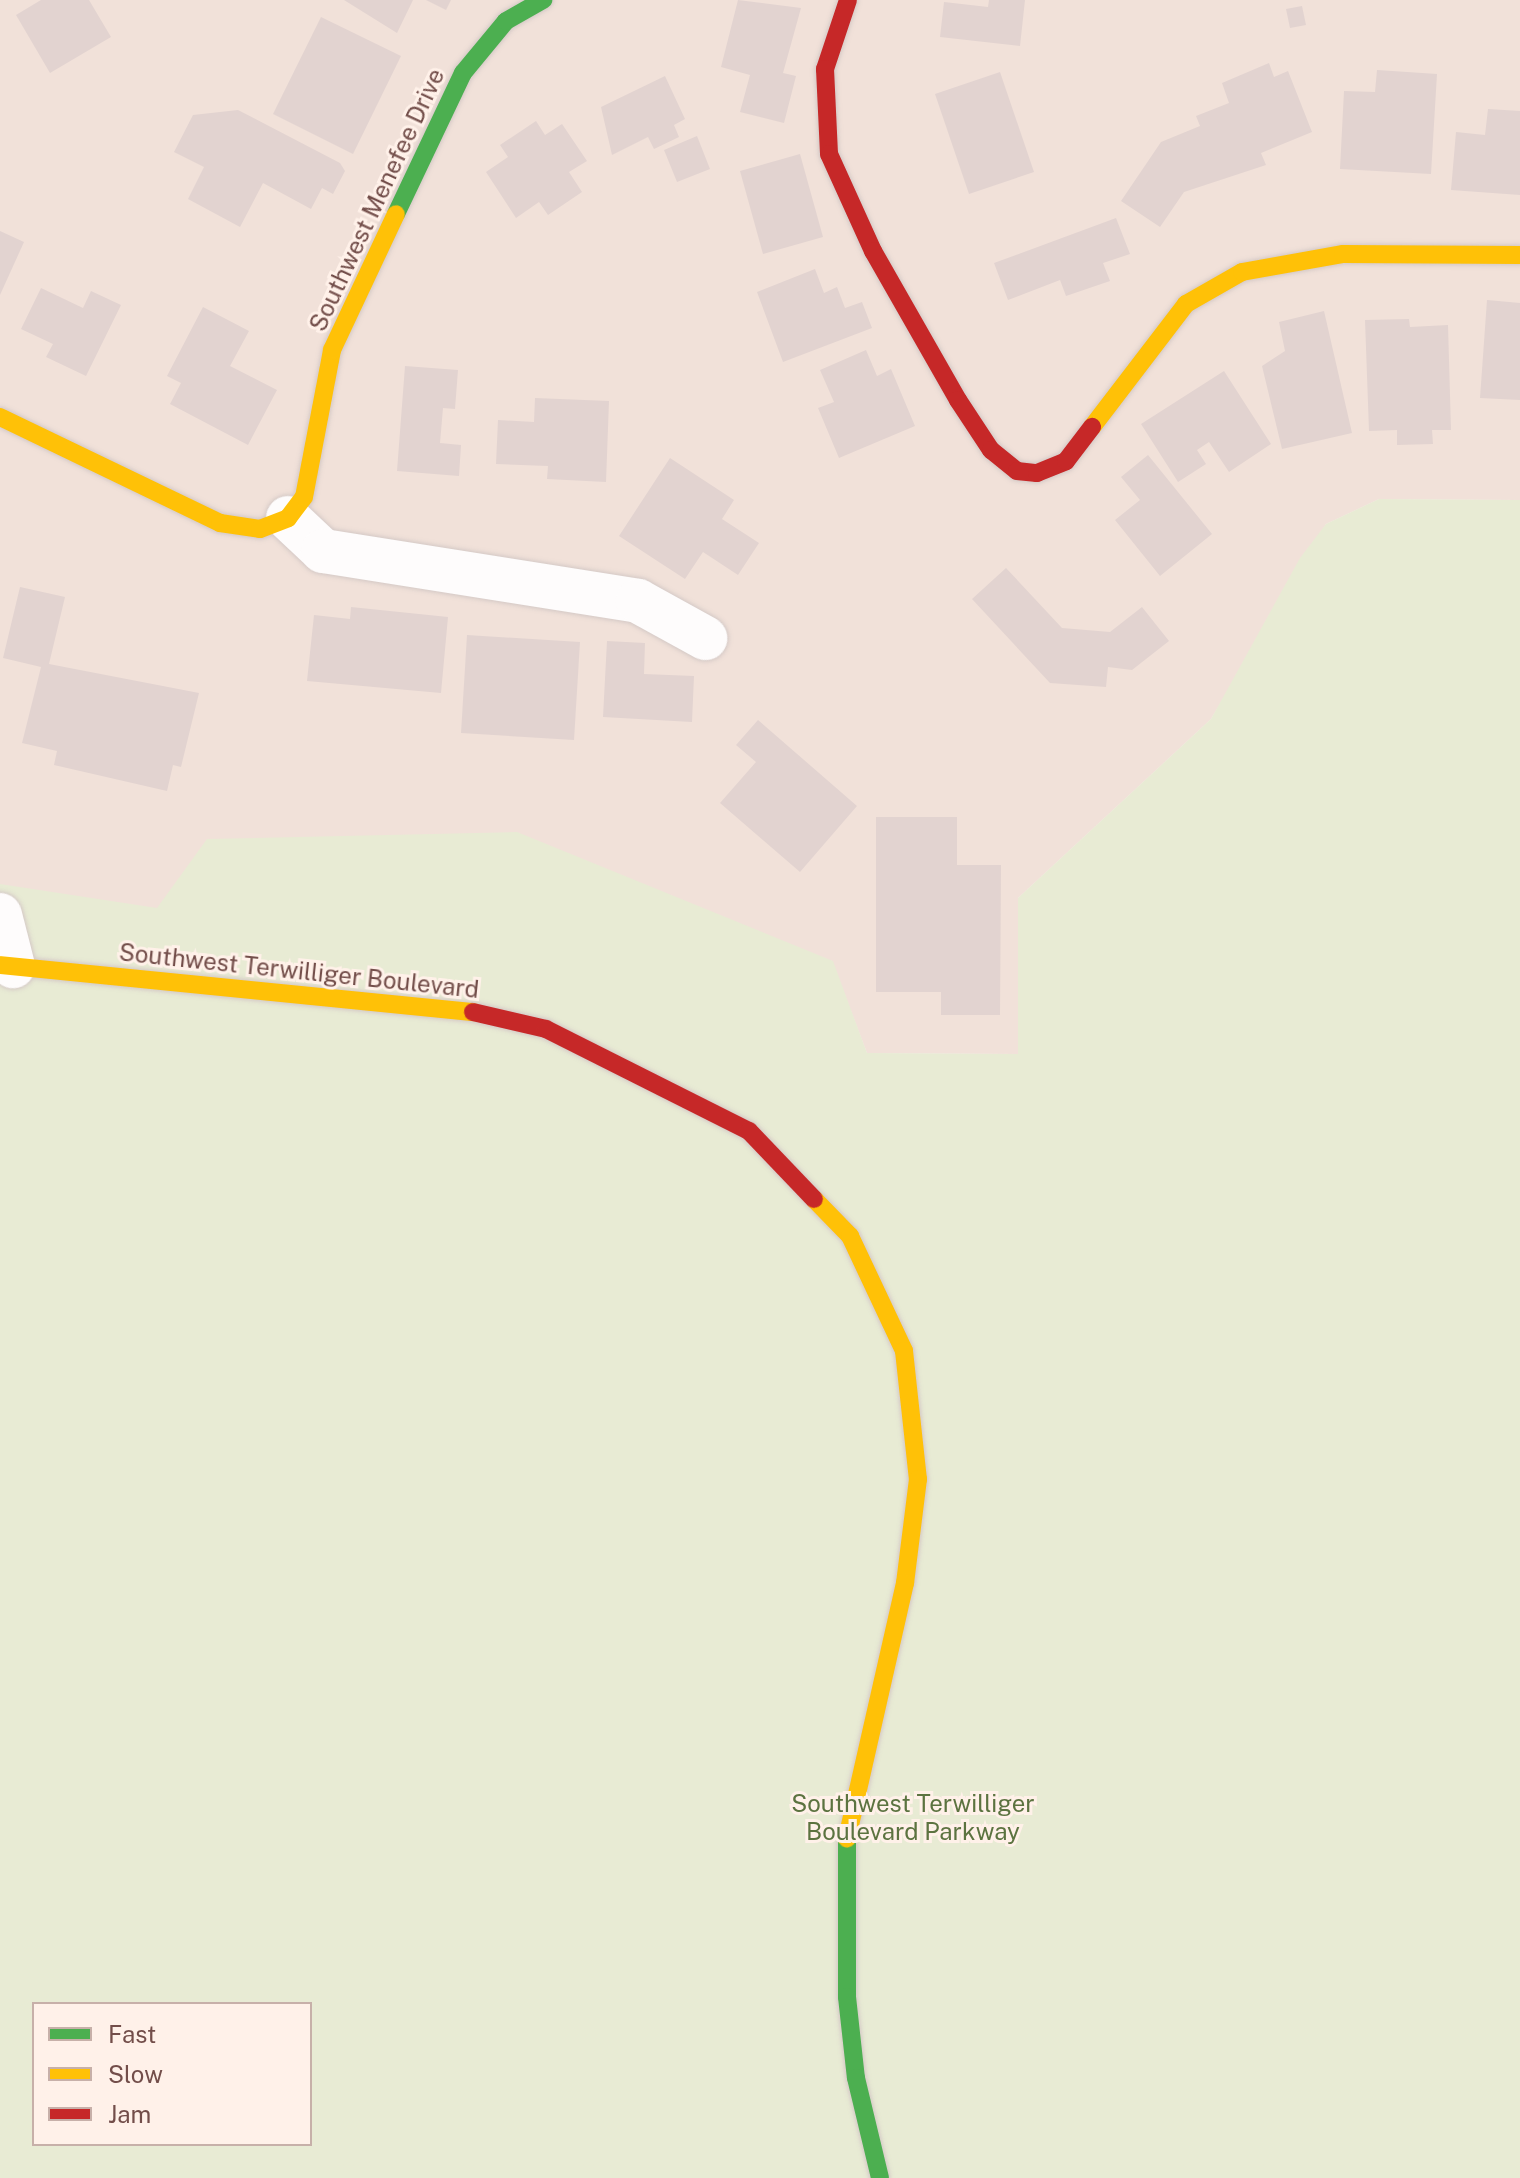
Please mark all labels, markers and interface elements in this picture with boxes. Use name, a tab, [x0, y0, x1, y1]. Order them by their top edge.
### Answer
street label: Southwest Menefee Drive	[303, 64, 451, 336]
street label: Southwest Terwilliger Boulevard	[118, 938, 480, 1004]
park label: Southwest Terwilliger Boulevard Parkway	[791, 1790, 1035, 1846]
legend	[32, 2002, 312, 2146]
text: Fast	[108, 2020, 156, 2048]
text: Slow	[108, 2060, 163, 2088]
text: Jam	[108, 2100, 151, 2128]

